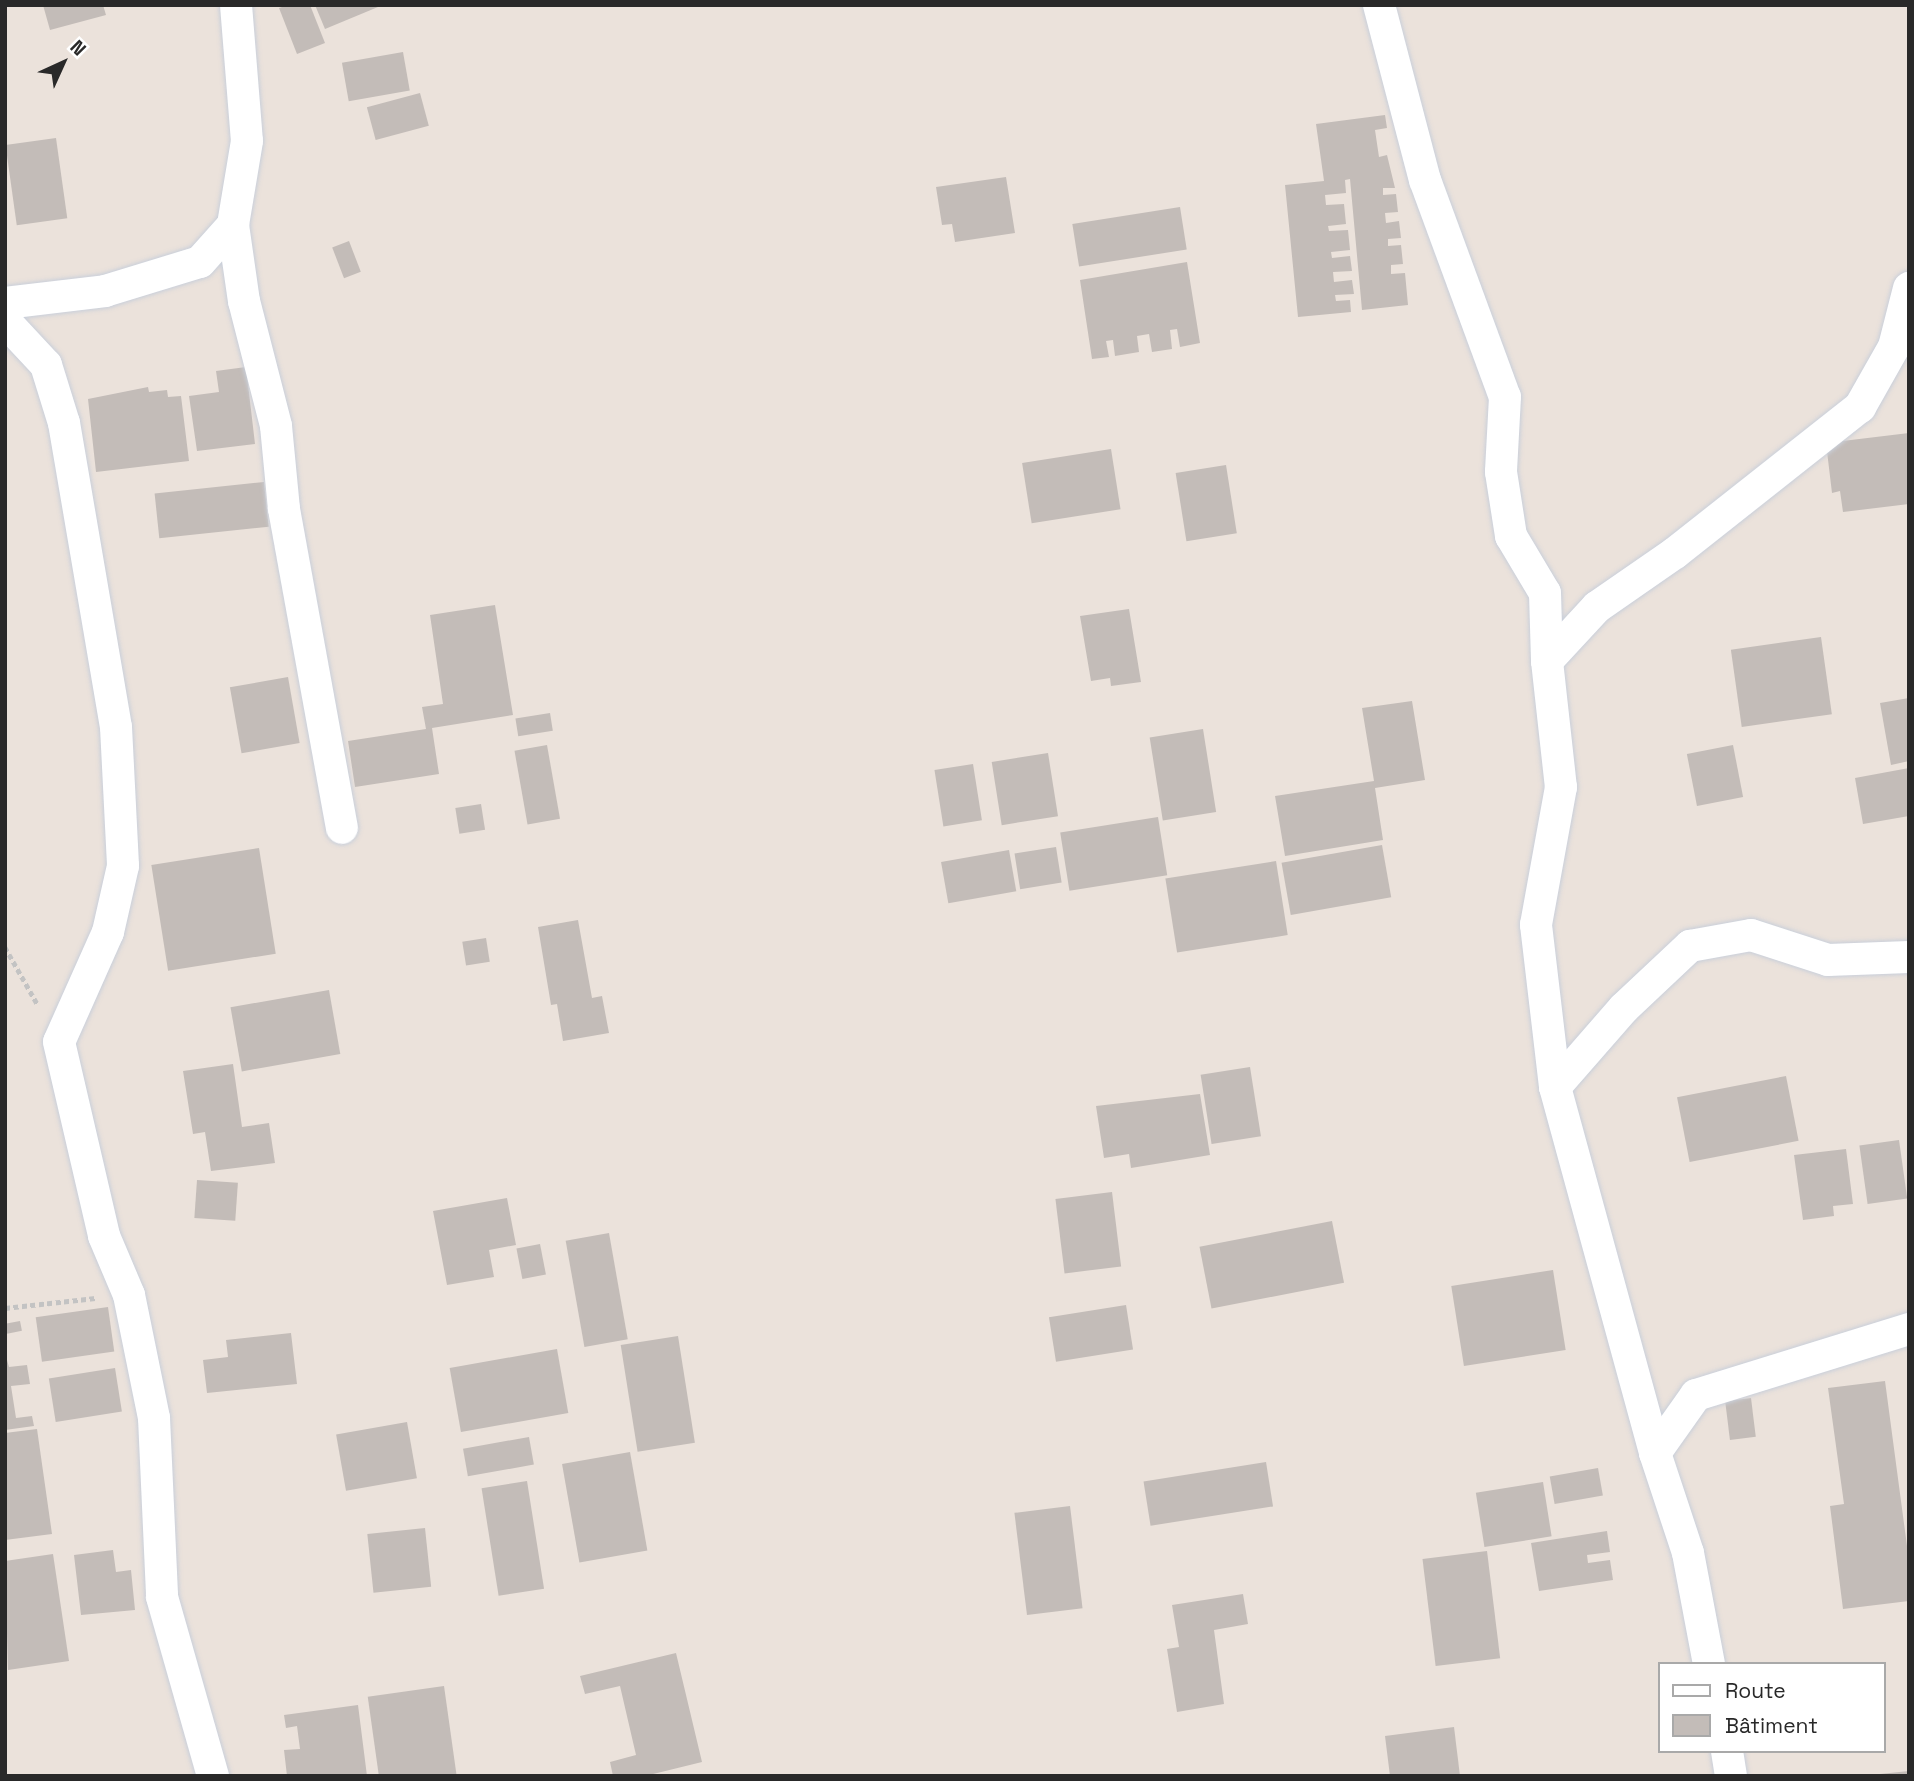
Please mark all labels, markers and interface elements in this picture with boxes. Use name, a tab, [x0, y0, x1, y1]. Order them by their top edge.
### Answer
north arrow	[28, 28, 98, 98]
text: N	[65, 34, 92, 61]
legend	[1658, 1662, 1886, 1753]
text: Route	[1725, 1677, 1786, 1704]
text: Bâtiment	[1725, 1712, 1818, 1739]

